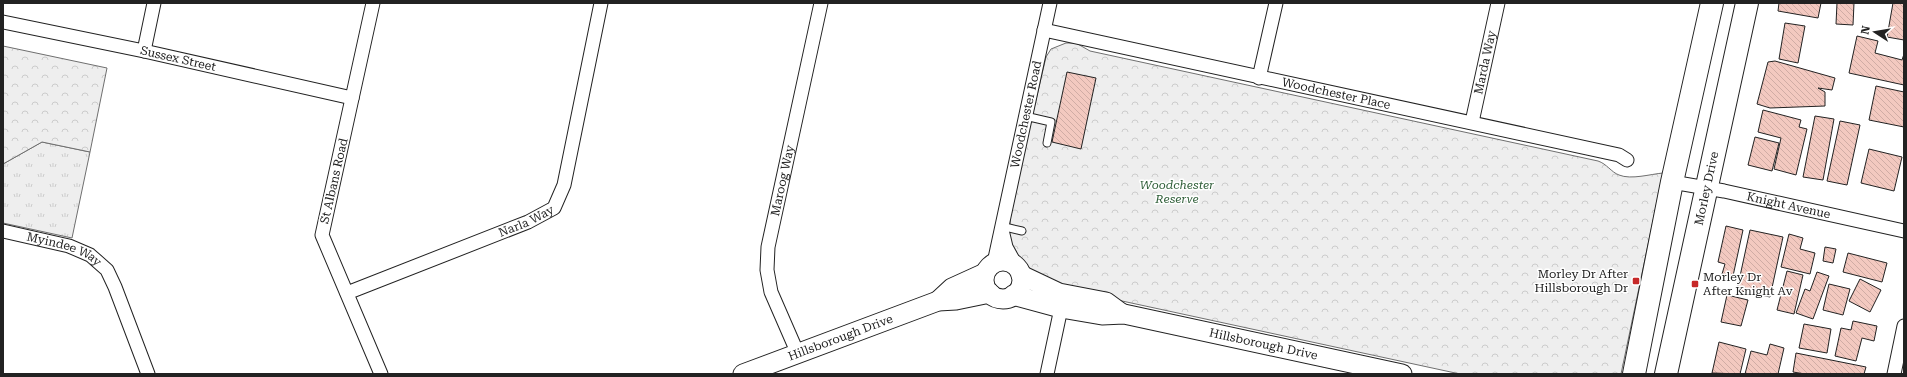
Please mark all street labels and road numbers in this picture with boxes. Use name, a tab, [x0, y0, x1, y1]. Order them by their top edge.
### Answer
street label: Marda Way	[1471, 28, 1499, 96]
street label: Sussex Street	[139, 43, 218, 74]
street label: Woodchester Road	[1008, 59, 1044, 169]
street label: Woodchester Place	[1280, 75, 1392, 112]
street label: St Albans Road	[317, 137, 351, 225]
street label: Maroog Way	[768, 143, 797, 217]
street label: Morley Drive	[1692, 150, 1721, 227]
street label: Knight Avenue	[1745, 189, 1832, 222]
street label: Narla Way	[497, 202, 557, 240]
street label: Myindee Way	[25, 230, 105, 269]
street label: Hillsborough Drive	[786, 311, 895, 364]
street label: Hillsborough Drive	[1208, 326, 1319, 363]

